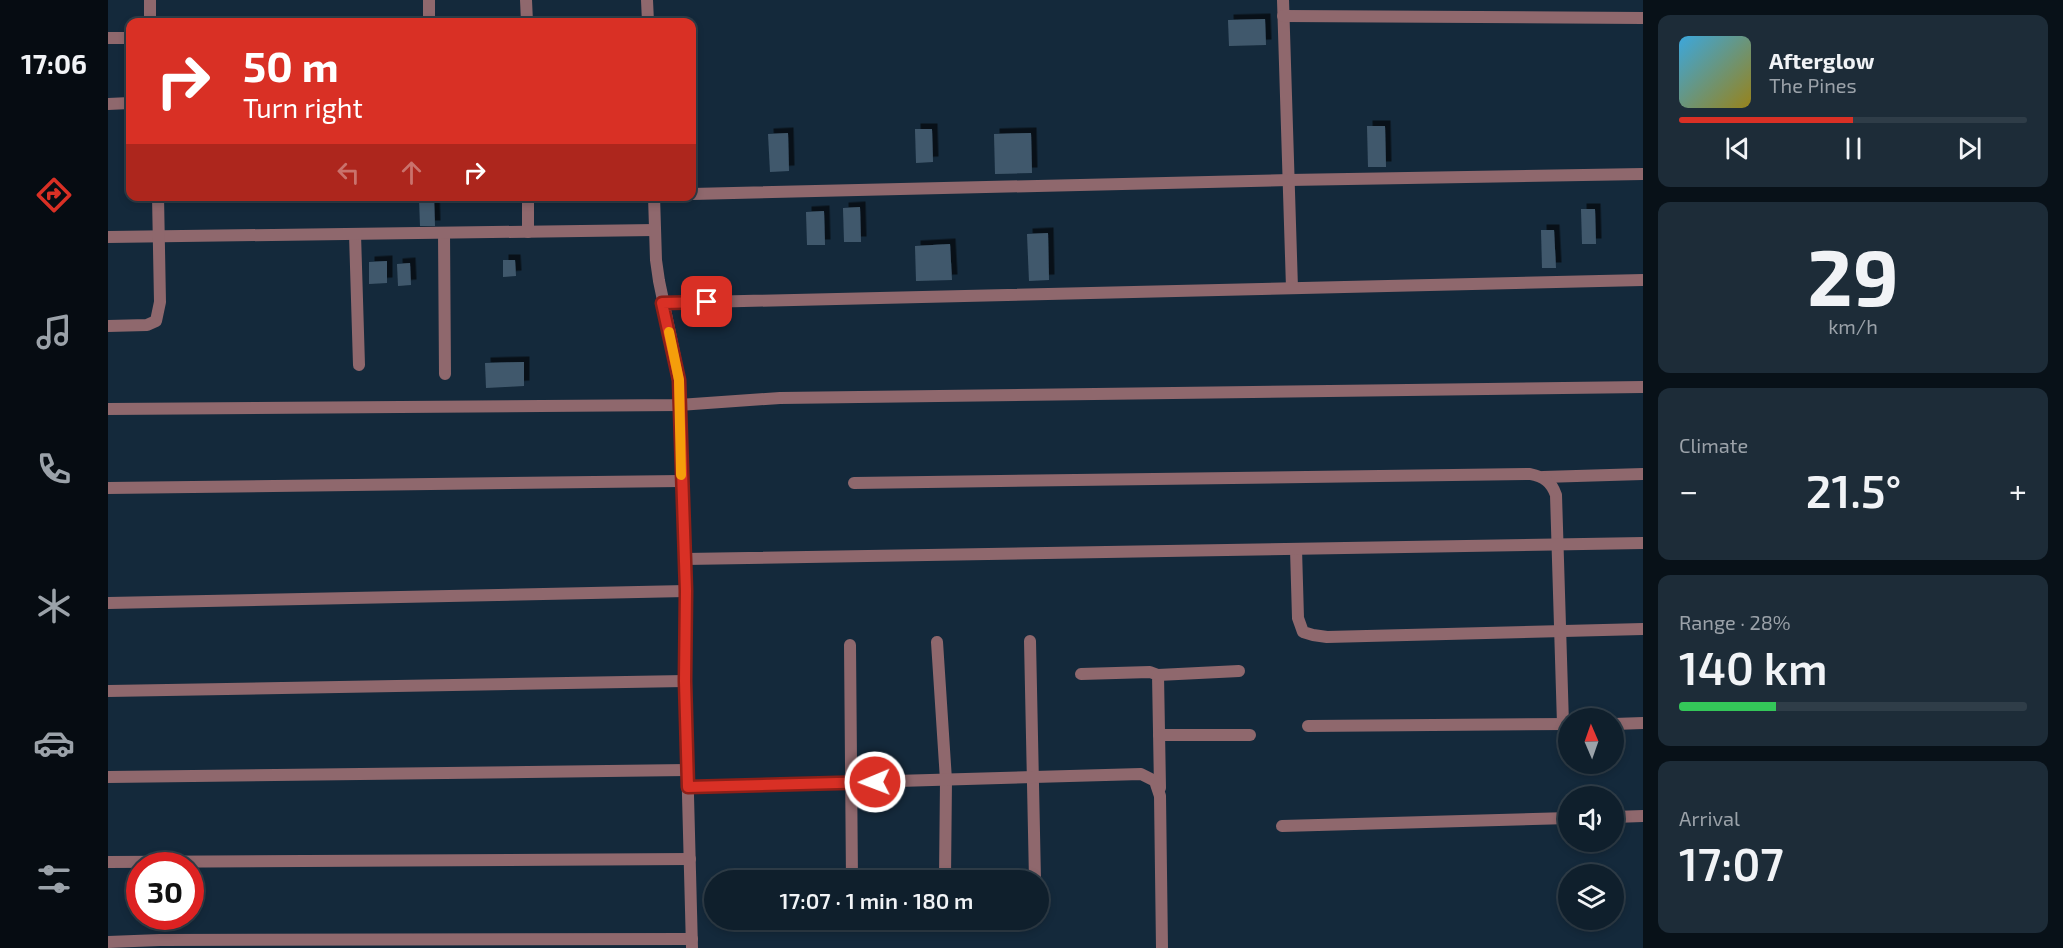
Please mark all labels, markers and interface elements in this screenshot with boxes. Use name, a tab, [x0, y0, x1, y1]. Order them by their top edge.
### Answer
text: 50 m	[243, 40, 339, 90]
icon: right	[144, 42, 222, 120]
text: 17:06	[21, 47, 87, 79]
text: Afterglow	[1769, 47, 1874, 73]
text: The Pines	[1769, 73, 1857, 97]
text: Turn right	[243, 91, 363, 123]
icon: previous	[1721, 132, 1754, 165]
icon: pause	[1837, 132, 1870, 165]
icon: next	[1953, 132, 1986, 165]
icon: left	[332, 156, 365, 189]
icon: ahead	[395, 156, 428, 189]
icon: right	[458, 156, 491, 189]
icon: directions	[33, 174, 75, 216]
text: 29	[1807, 228, 1899, 322]
pin	[681, 276, 732, 327]
icon: arrive	[690, 285, 723, 318]
icon: music	[33, 311, 75, 353]
text: km/h	[1828, 314, 1878, 338]
text: Climate	[1679, 433, 1748, 457]
icon: phone	[33, 448, 75, 490]
text: 21.5°	[1806, 463, 1901, 517]
text: −	[1679, 470, 1698, 510]
text: +	[2009, 470, 2027, 510]
icon: climate	[33, 585, 75, 627]
text: Range · 28%	[1679, 610, 1791, 634]
text: 140 km	[1679, 640, 1828, 694]
north arrow	[1558, 708, 1624, 774]
map controls	[1558, 708, 1624, 930]
icon: car	[33, 722, 75, 764]
position arrow	[843, 750, 907, 814]
button: sound	[1558, 786, 1624, 852]
text: Arrival	[1679, 806, 1740, 830]
text: 17:07	[1679, 836, 1784, 890]
speed limit sign: 30	[126, 852, 204, 930]
icon: filters	[33, 858, 75, 900]
button: layers	[1558, 864, 1624, 930]
text: 17:07 · 1 min · 180 m	[780, 887, 973, 913]

